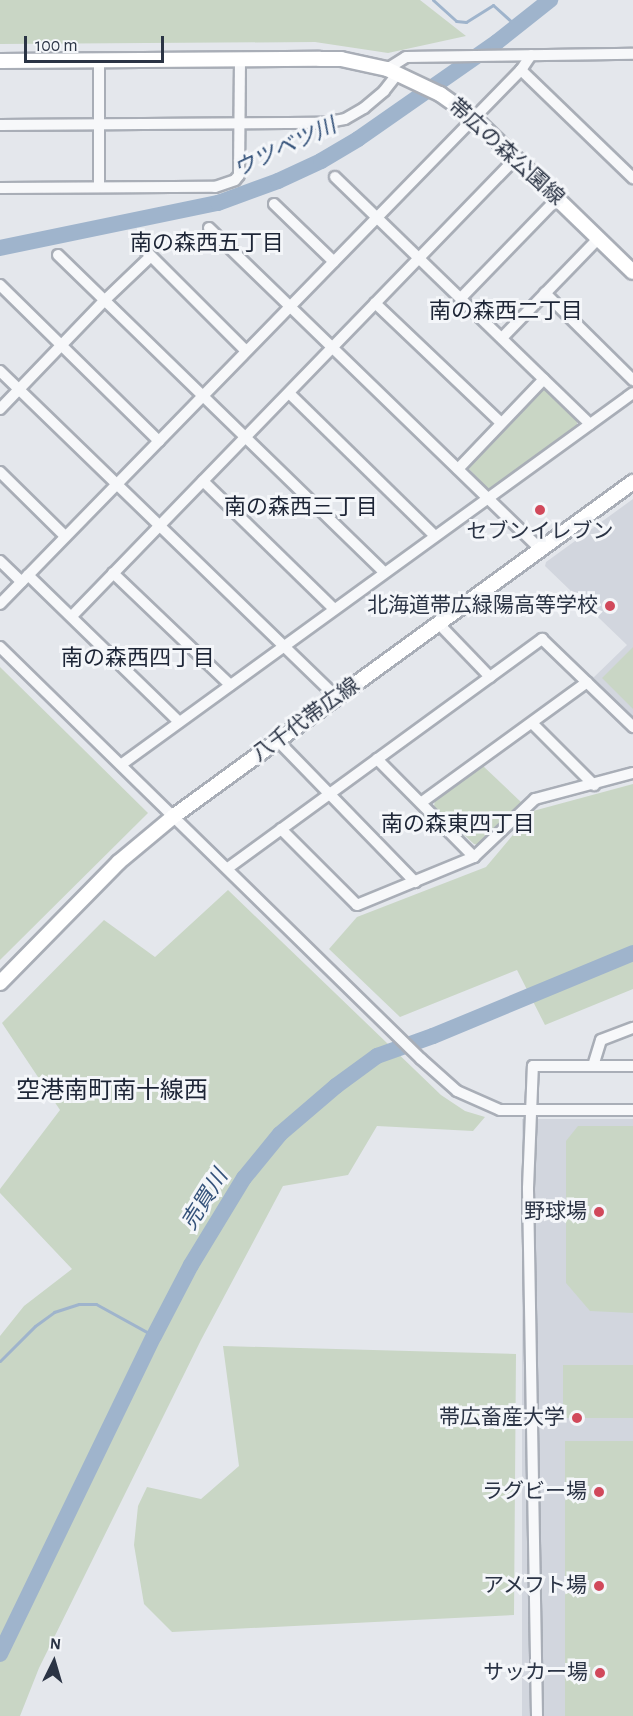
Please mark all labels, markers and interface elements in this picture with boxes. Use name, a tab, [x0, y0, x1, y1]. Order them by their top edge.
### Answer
scale bar	[27, 24, 166, 62]
text: 100 m	[35, 37, 78, 55]
street label: 帯広の森公園線	[443, 93, 569, 211]
water label: ウツベツ川	[230, 113, 340, 183]
district label: 南の森西五丁目	[130, 231, 284, 257]
district label: 南の森西二丁目	[429, 299, 583, 325]
district label: 南の森西三丁目	[224, 495, 378, 521]
marker: セブンイレブン	[533, 503, 547, 517]
place label: セブンイレブン	[467, 519, 613, 545]
place label: 北海道帯広緑陽高等学校	[367, 593, 598, 619]
marker: 北海道帯広緑陽高等学校	[603, 599, 617, 613]
district label: 南の森西四丁目	[61, 646, 215, 672]
street label: 八千代帯広線	[248, 673, 364, 767]
district label: 南の森東四丁目	[381, 812, 535, 838]
district label: 空港南町南十線西	[16, 1078, 208, 1106]
water label: 売買川	[176, 1165, 234, 1235]
place label: 野球場	[524, 1199, 587, 1225]
marker: 野球場	[592, 1205, 606, 1219]
place label: 帯広畜産大学	[439, 1405, 565, 1431]
marker: 帯広畜産大学	[570, 1411, 584, 1425]
place label: ラグビー場	[482, 1479, 587, 1505]
marker: ラグビー場	[592, 1485, 606, 1499]
place label: アメフト場	[482, 1573, 587, 1599]
marker: アメフト場	[592, 1579, 606, 1593]
north arrow	[24, 1632, 84, 1692]
text: N	[49, 1636, 62, 1653]
place label: サッカー場	[483, 1660, 588, 1686]
marker: サッカー場	[593, 1666, 607, 1680]

